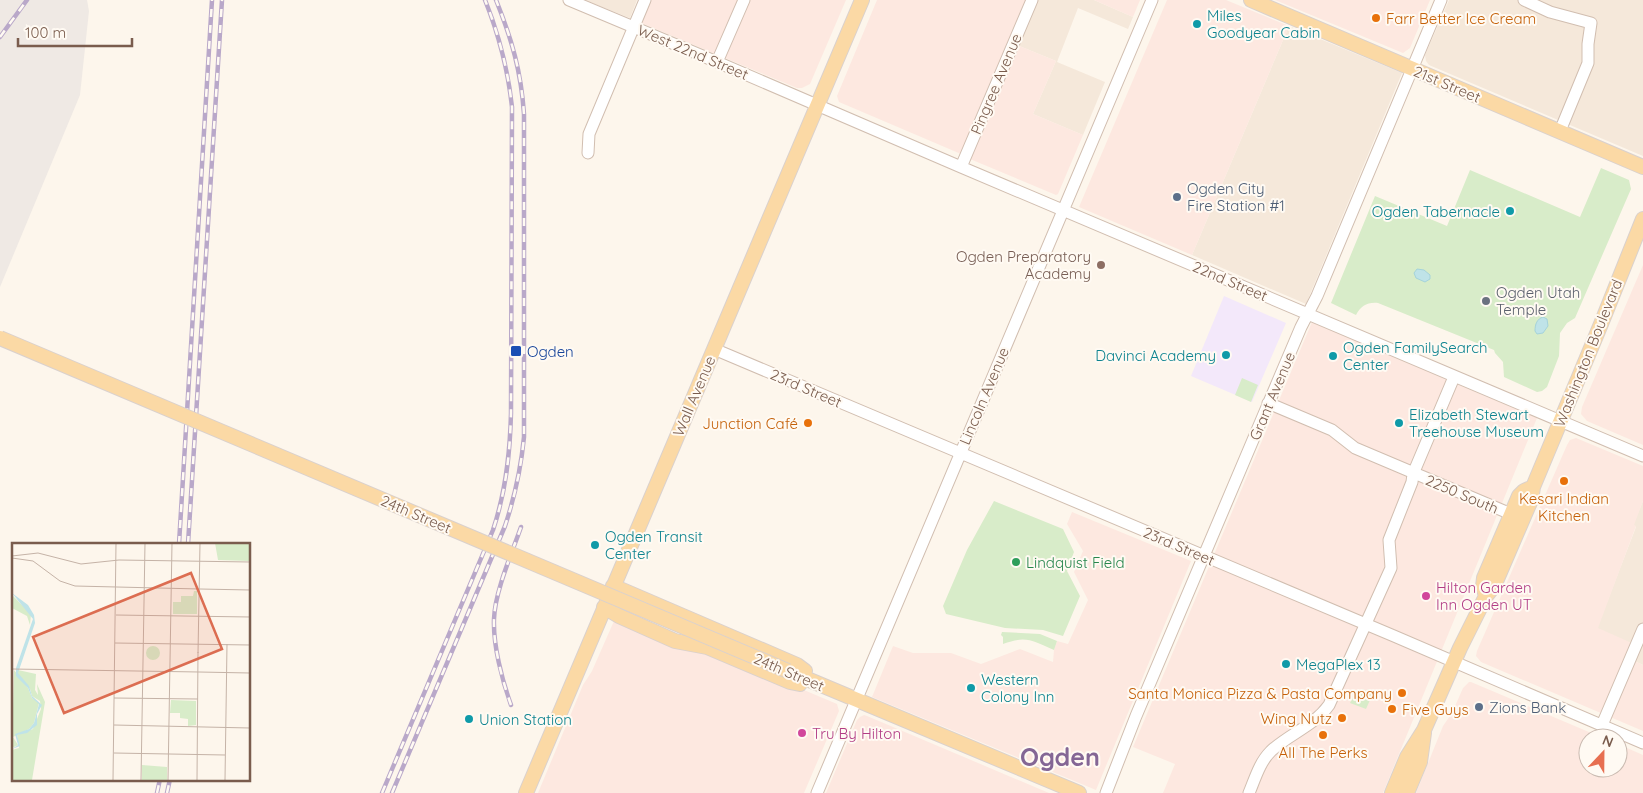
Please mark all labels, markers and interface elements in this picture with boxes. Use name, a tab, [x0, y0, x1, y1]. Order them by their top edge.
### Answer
place label: Miles Goodyear Cabin	[1207, 6, 1320, 42]
place label: Farr Better Ice Cream	[1386, 9, 1536, 28]
marker: Farr Better Ice Cream	[1370, 12, 1382, 24]
scale bar	[18, 15, 131, 47]
marker: Miles Goodyear Cabin	[1191, 18, 1203, 30]
street label: West 22nd Street	[635, 20, 751, 84]
text: 100 m	[25, 23, 66, 42]
street label: Pingree Avenue	[966, 31, 1026, 137]
street label: 21st Street	[1411, 61, 1483, 107]
place label: Ogden City Fire Station #1	[1187, 179, 1285, 215]
marker: Ogden City Fire Station #1	[1171, 191, 1183, 203]
place label: Ogden Tabernacle	[1372, 202, 1500, 221]
marker: Ogden Tabernacle	[1504, 205, 1516, 217]
place label: Ogden Preparatory Academy	[956, 247, 1091, 283]
street label: 22nd Street	[1190, 257, 1270, 305]
marker: Ogden Preparatory Academy	[1095, 259, 1107, 271]
street label: Washington Boulevard	[1550, 276, 1626, 430]
place label: Ogden Utah Temple	[1496, 283, 1580, 319]
marker: Ogden Utah Temple	[1480, 295, 1492, 307]
place label: Ogden FamilySearch Center	[1343, 338, 1488, 374]
place label: Ogden	[527, 342, 574, 361]
marker: Ogden	[509, 344, 523, 358]
street label: Lincoln Avenue	[955, 344, 1013, 448]
place label: Davinci Academy	[1095, 346, 1216, 365]
marker: Davinci Academy	[1220, 349, 1232, 361]
street label: Grant Avenue	[1245, 349, 1299, 443]
marker: Ogden FamilySearch Center	[1327, 350, 1339, 362]
street label: Wall Avenue	[669, 353, 719, 439]
street label: 23rd Street	[767, 364, 845, 412]
place label: Elizabeth Stewart Treehouse Museum	[1409, 405, 1544, 441]
place label: Junction Café	[702, 414, 798, 433]
marker: Junction Café	[802, 417, 814, 429]
marker: Elizabeth Stewart Treehouse Museum	[1393, 417, 1405, 429]
street label: 2250 South	[1423, 470, 1501, 518]
marker: Kesari Indian Kitchen	[1558, 475, 1570, 487]
place label: Kesari Indian Kitchen	[1519, 489, 1609, 525]
street label: 24th Street	[378, 491, 454, 537]
street label: 23rd Street	[1140, 522, 1218, 570]
place label: Ogden Transit Center	[605, 527, 703, 563]
marker: Ogden Transit Center	[589, 539, 601, 551]
inset map	[12, 543, 250, 780]
place label: Lindquist Field	[1026, 553, 1125, 572]
marker: Lindquist Field	[1010, 556, 1022, 568]
place label: Hilton Garden Inn Ogden UT	[1436, 578, 1532, 614]
marker: Hilton Garden Inn Ogden UT	[1420, 590, 1432, 602]
street label: 24th Street	[751, 649, 827, 695]
place label: MegaPlex 13	[1296, 655, 1381, 674]
marker: MegaPlex 13	[1280, 658, 1292, 670]
place label: Western Colony Inn	[981, 670, 1055, 706]
marker: Western Colony Inn	[965, 682, 977, 694]
place label: Santa Monica Pizza & Pasta Company	[1128, 684, 1392, 703]
marker: Santa Monica Pizza & Pasta Company	[1396, 687, 1408, 699]
place label: Zions Bank	[1489, 698, 1566, 717]
place label: Five Guys	[1402, 700, 1469, 719]
marker: Zions Bank	[1473, 701, 1485, 713]
marker: Five Guys	[1386, 703, 1398, 715]
place label: Wing Nutz	[1260, 709, 1332, 728]
place label: Union Station	[479, 710, 572, 729]
marker: Wing Nutz	[1336, 712, 1348, 724]
marker: Union Station	[463, 713, 475, 725]
place label: Tru By Hilton	[812, 724, 901, 743]
marker: Tru By Hilton	[796, 727, 808, 739]
north arrow	[1578, 728, 1628, 778]
marker: All The Perks	[1317, 729, 1329, 741]
text: N	[1600, 731, 1616, 751]
district label: Ogden	[1020, 741, 1100, 772]
place label: All The Perks	[1279, 743, 1367, 762]

